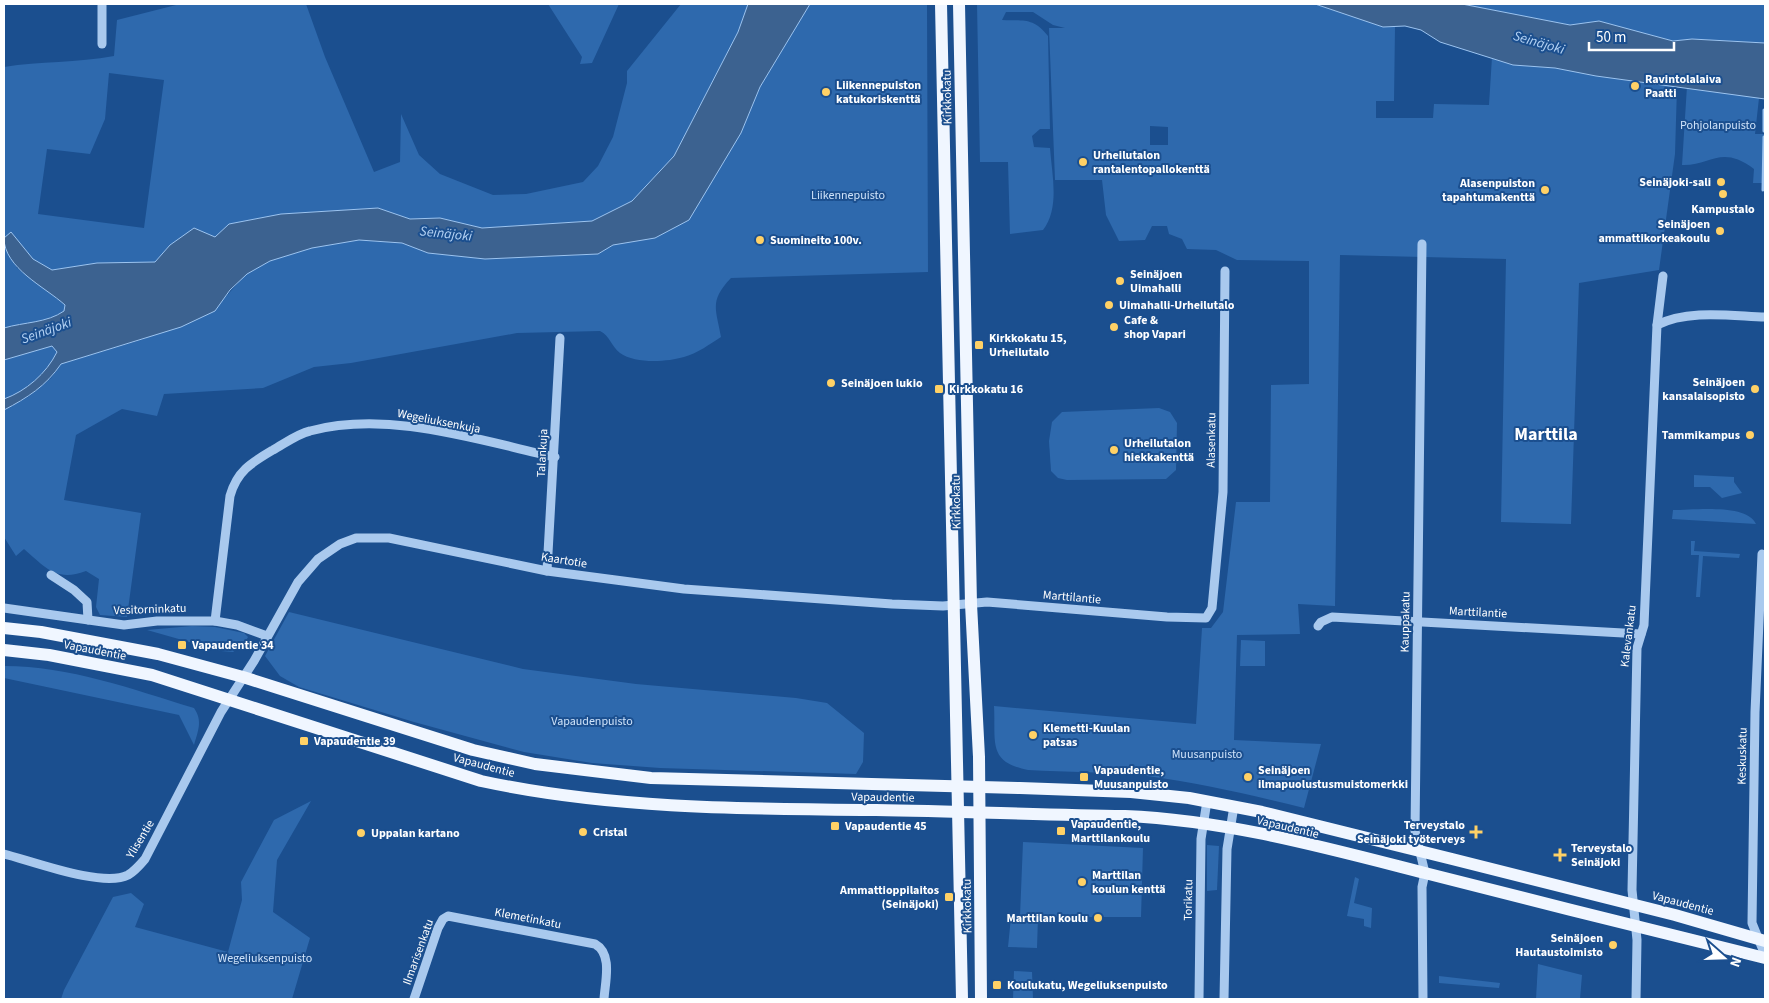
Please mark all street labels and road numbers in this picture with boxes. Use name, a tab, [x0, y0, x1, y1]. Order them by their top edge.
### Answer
street label: Kirkkokatu	[939, 70, 956, 124]
street label: Wegeliuksenkuja	[396, 405, 482, 438]
street label: Alasenkatu	[1203, 412, 1220, 468]
street label: Talankuja	[533, 428, 552, 478]
street label: Kirkkokatu	[948, 475, 965, 529]
street label: Kaartotie	[540, 548, 588, 573]
street label: Marttilantie	[1042, 586, 1102, 609]
street label: Kauppakatu	[1396, 591, 1415, 653]
street label: Vesitorninkatu	[113, 600, 187, 619]
street label: Marttilantie	[1448, 602, 1508, 623]
street label: Kalevankatu	[1616, 604, 1641, 668]
street label: Vapaudentie	[62, 636, 128, 665]
street label: Keskuskatu	[1733, 727, 1752, 785]
street label: Vapaudentie	[451, 749, 517, 782]
street label: Vapaudentie	[851, 788, 915, 807]
street label: Vapaudentie	[1255, 812, 1321, 843]
street label: Ylisentie	[122, 817, 159, 863]
street label: Kirkkokatu	[959, 879, 976, 933]
street label: Torikatu	[1180, 879, 1197, 921]
street label: Vapaudentie	[1650, 887, 1716, 920]
street label: Klemetinkatu	[493, 904, 563, 933]
street label: Ilmarisenkatu	[399, 917, 438, 988]

